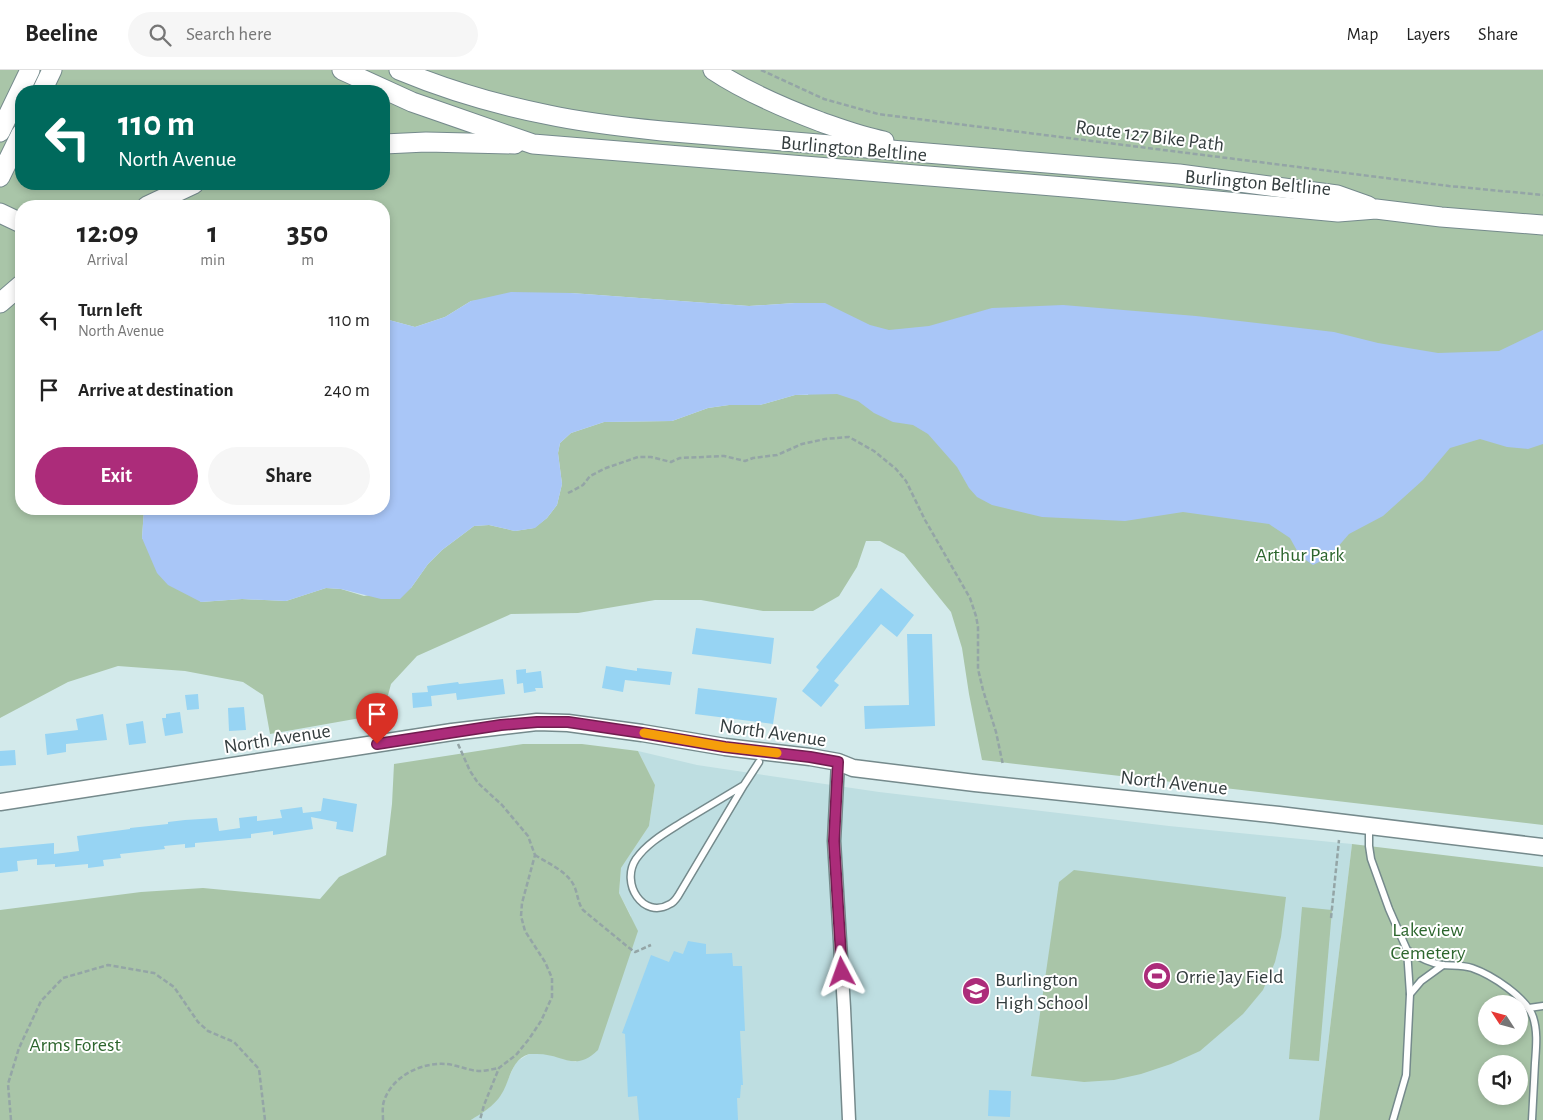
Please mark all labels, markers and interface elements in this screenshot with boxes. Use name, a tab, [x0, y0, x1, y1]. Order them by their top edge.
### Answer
search box	[128, 12, 478, 57]
icon: search	[146, 21, 174, 49]
text: Beeline	[25, 22, 98, 46]
text: Search here	[186, 25, 272, 44]
text: Map	[1347, 26, 1378, 44]
text: Layers	[1406, 26, 1450, 44]
text: Share	[1478, 26, 1518, 44]
icon: left	[35, 105, 100, 170]
text: 110 m	[118, 107, 195, 142]
street label: Route 127 Bike Path	[1074, 117, 1225, 155]
street label: Burlington Beltline	[780, 133, 928, 165]
text: North Avenue	[118, 148, 237, 170]
street label: Burlington Beltline	[1184, 167, 1332, 199]
text: 12:09	[77, 218, 139, 248]
text: 1	[207, 218, 218, 248]
text: 350	[287, 218, 328, 248]
text: Arrival	[87, 252, 128, 268]
text: min	[200, 252, 225, 268]
text: m	[301, 252, 314, 268]
text: Turn left	[78, 301, 142, 320]
icon: left	[35, 306, 63, 334]
text: 110 m	[329, 311, 370, 330]
text: North Avenue	[78, 323, 164, 339]
icon: arrive	[35, 376, 63, 404]
text: Arrive at destination	[78, 381, 234, 400]
text: 240 m	[324, 381, 370, 400]
button: Exit	[35, 447, 198, 505]
button: Share	[208, 447, 370, 505]
park label: Arthur Park	[1256, 545, 1344, 565]
pin	[356, 693, 398, 744]
icon: arrive	[363, 700, 391, 728]
street label: North Avenue	[718, 716, 828, 750]
street label: North Avenue	[222, 721, 332, 757]
street label: North Avenue	[1119, 767, 1229, 799]
park label: Lakeview Cemetery	[1391, 920, 1466, 963]
position arrow	[815, 945, 867, 997]
sports icon: Orrie Jay Field	[1142, 961, 1172, 991]
place label: Orrie Jay Field	[1176, 967, 1284, 987]
place label: Burlington High School	[995, 970, 1089, 1013]
school or university icon: Burlington High School	[961, 976, 991, 1006]
north arrow	[1478, 995, 1528, 1045]
map controls	[1478, 995, 1528, 1105]
park label: Arms Forest	[29, 1035, 121, 1055]
button: sound	[1478, 1055, 1528, 1105]

